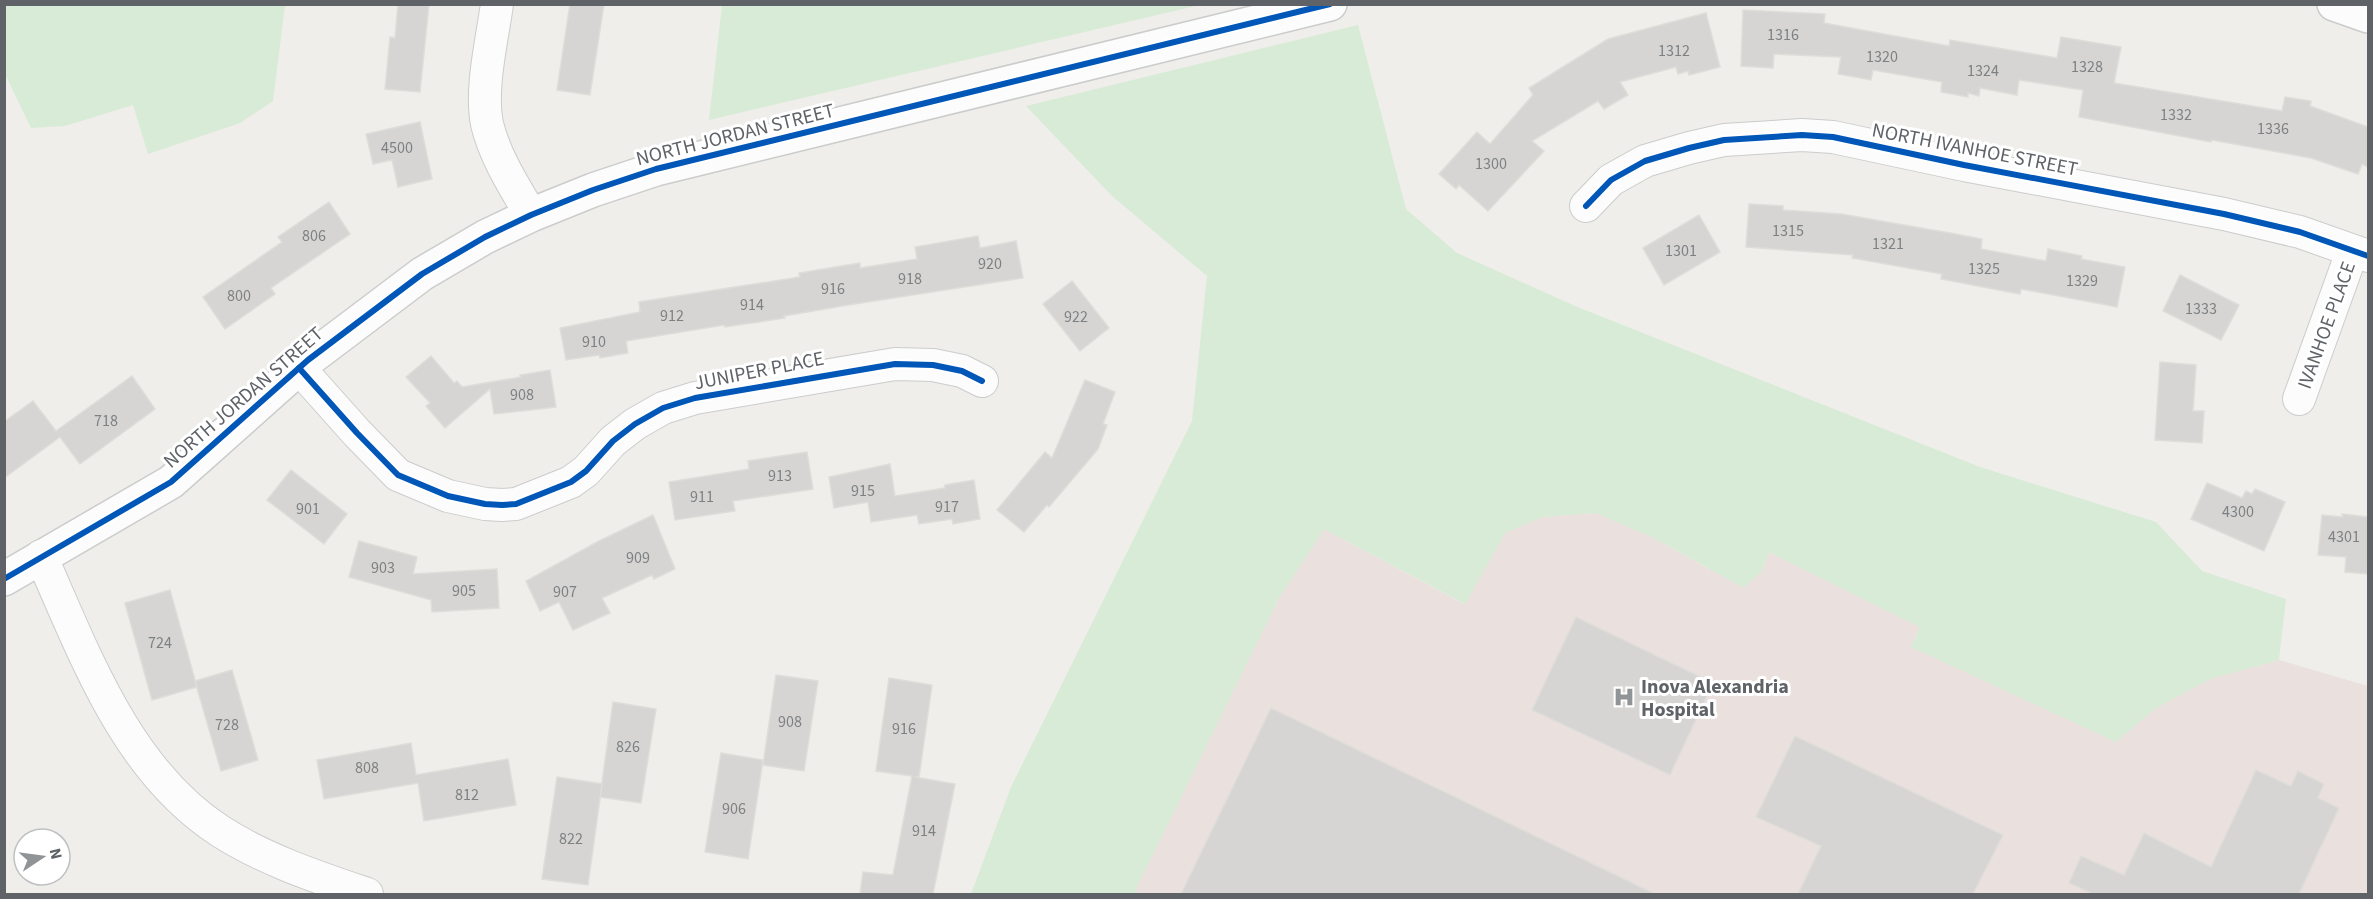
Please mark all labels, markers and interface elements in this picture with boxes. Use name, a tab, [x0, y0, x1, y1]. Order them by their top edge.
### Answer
house number: 1316	[1767, 24, 1799, 46]
house number: 1312	[1658, 40, 1690, 62]
house number: 1320	[1866, 46, 1898, 68]
house number: 1328	[2071, 56, 2103, 78]
house number: 1324	[1967, 60, 1999, 82]
street label: NORTH JORDAN STREET	[633, 97, 838, 173]
house number: 1332	[2160, 104, 2192, 126]
street label: NORTH IVANHOE STREET	[1869, 116, 2080, 184]
house number: 1336	[2257, 118, 2289, 140]
house number: 4500	[381, 137, 413, 159]
house number: 1300	[1475, 153, 1507, 175]
house number: 1315	[1772, 220, 1804, 242]
house number: 806	[302, 225, 326, 247]
house number: 1321	[1872, 233, 1904, 255]
house number: 1301	[1665, 240, 1697, 262]
house number: 920	[978, 253, 1002, 275]
house number: 1325	[1968, 258, 2000, 280]
street label: IVANHOE PLACE	[2291, 258, 2363, 393]
house number: 918	[898, 268, 922, 290]
house number: 1329	[2066, 270, 2098, 292]
house number: 916	[821, 278, 845, 300]
house number: 800	[227, 285, 251, 307]
house number: 914	[740, 294, 764, 316]
house number: 1333	[2185, 298, 2217, 320]
house number: 912	[660, 305, 684, 327]
house number: 922	[1064, 306, 1088, 328]
street label: NORTH JORDAN STREET	[158, 320, 330, 475]
house number: 910	[582, 331, 606, 353]
street label: JUNIPER PLACE	[692, 345, 826, 397]
house number: 908	[510, 384, 534, 406]
house number: 718	[94, 410, 118, 432]
house number: 913	[768, 465, 792, 487]
house number: 915	[851, 480, 875, 502]
house number: 911	[690, 486, 714, 508]
house number: 917	[935, 496, 959, 518]
house number: 901	[296, 498, 320, 520]
house number: 4300	[2222, 501, 2254, 523]
house number: 4301	[2328, 526, 2360, 548]
house number: 909	[626, 547, 650, 569]
house number: 903	[371, 557, 395, 579]
house number: 905	[452, 580, 476, 602]
house number: 907	[553, 581, 577, 603]
house number: 724	[148, 632, 172, 654]
place label: Inova Alexandria Hospital	[1641, 673, 1789, 724]
hospital icon: Inova Alexandria Hospital	[1612, 685, 1636, 709]
house number: 908	[778, 711, 802, 733]
house number: 728	[215, 714, 239, 736]
house number: 916	[892, 718, 916, 740]
house number: 826	[616, 736, 640, 758]
house number: 808	[355, 757, 379, 779]
house number: 812	[455, 784, 479, 806]
house number: 906	[722, 798, 746, 820]
house number: 914	[912, 820, 936, 842]
north arrow	[12, 827, 72, 887]
house number: 822	[559, 828, 583, 850]
text: N	[44, 846, 68, 862]

